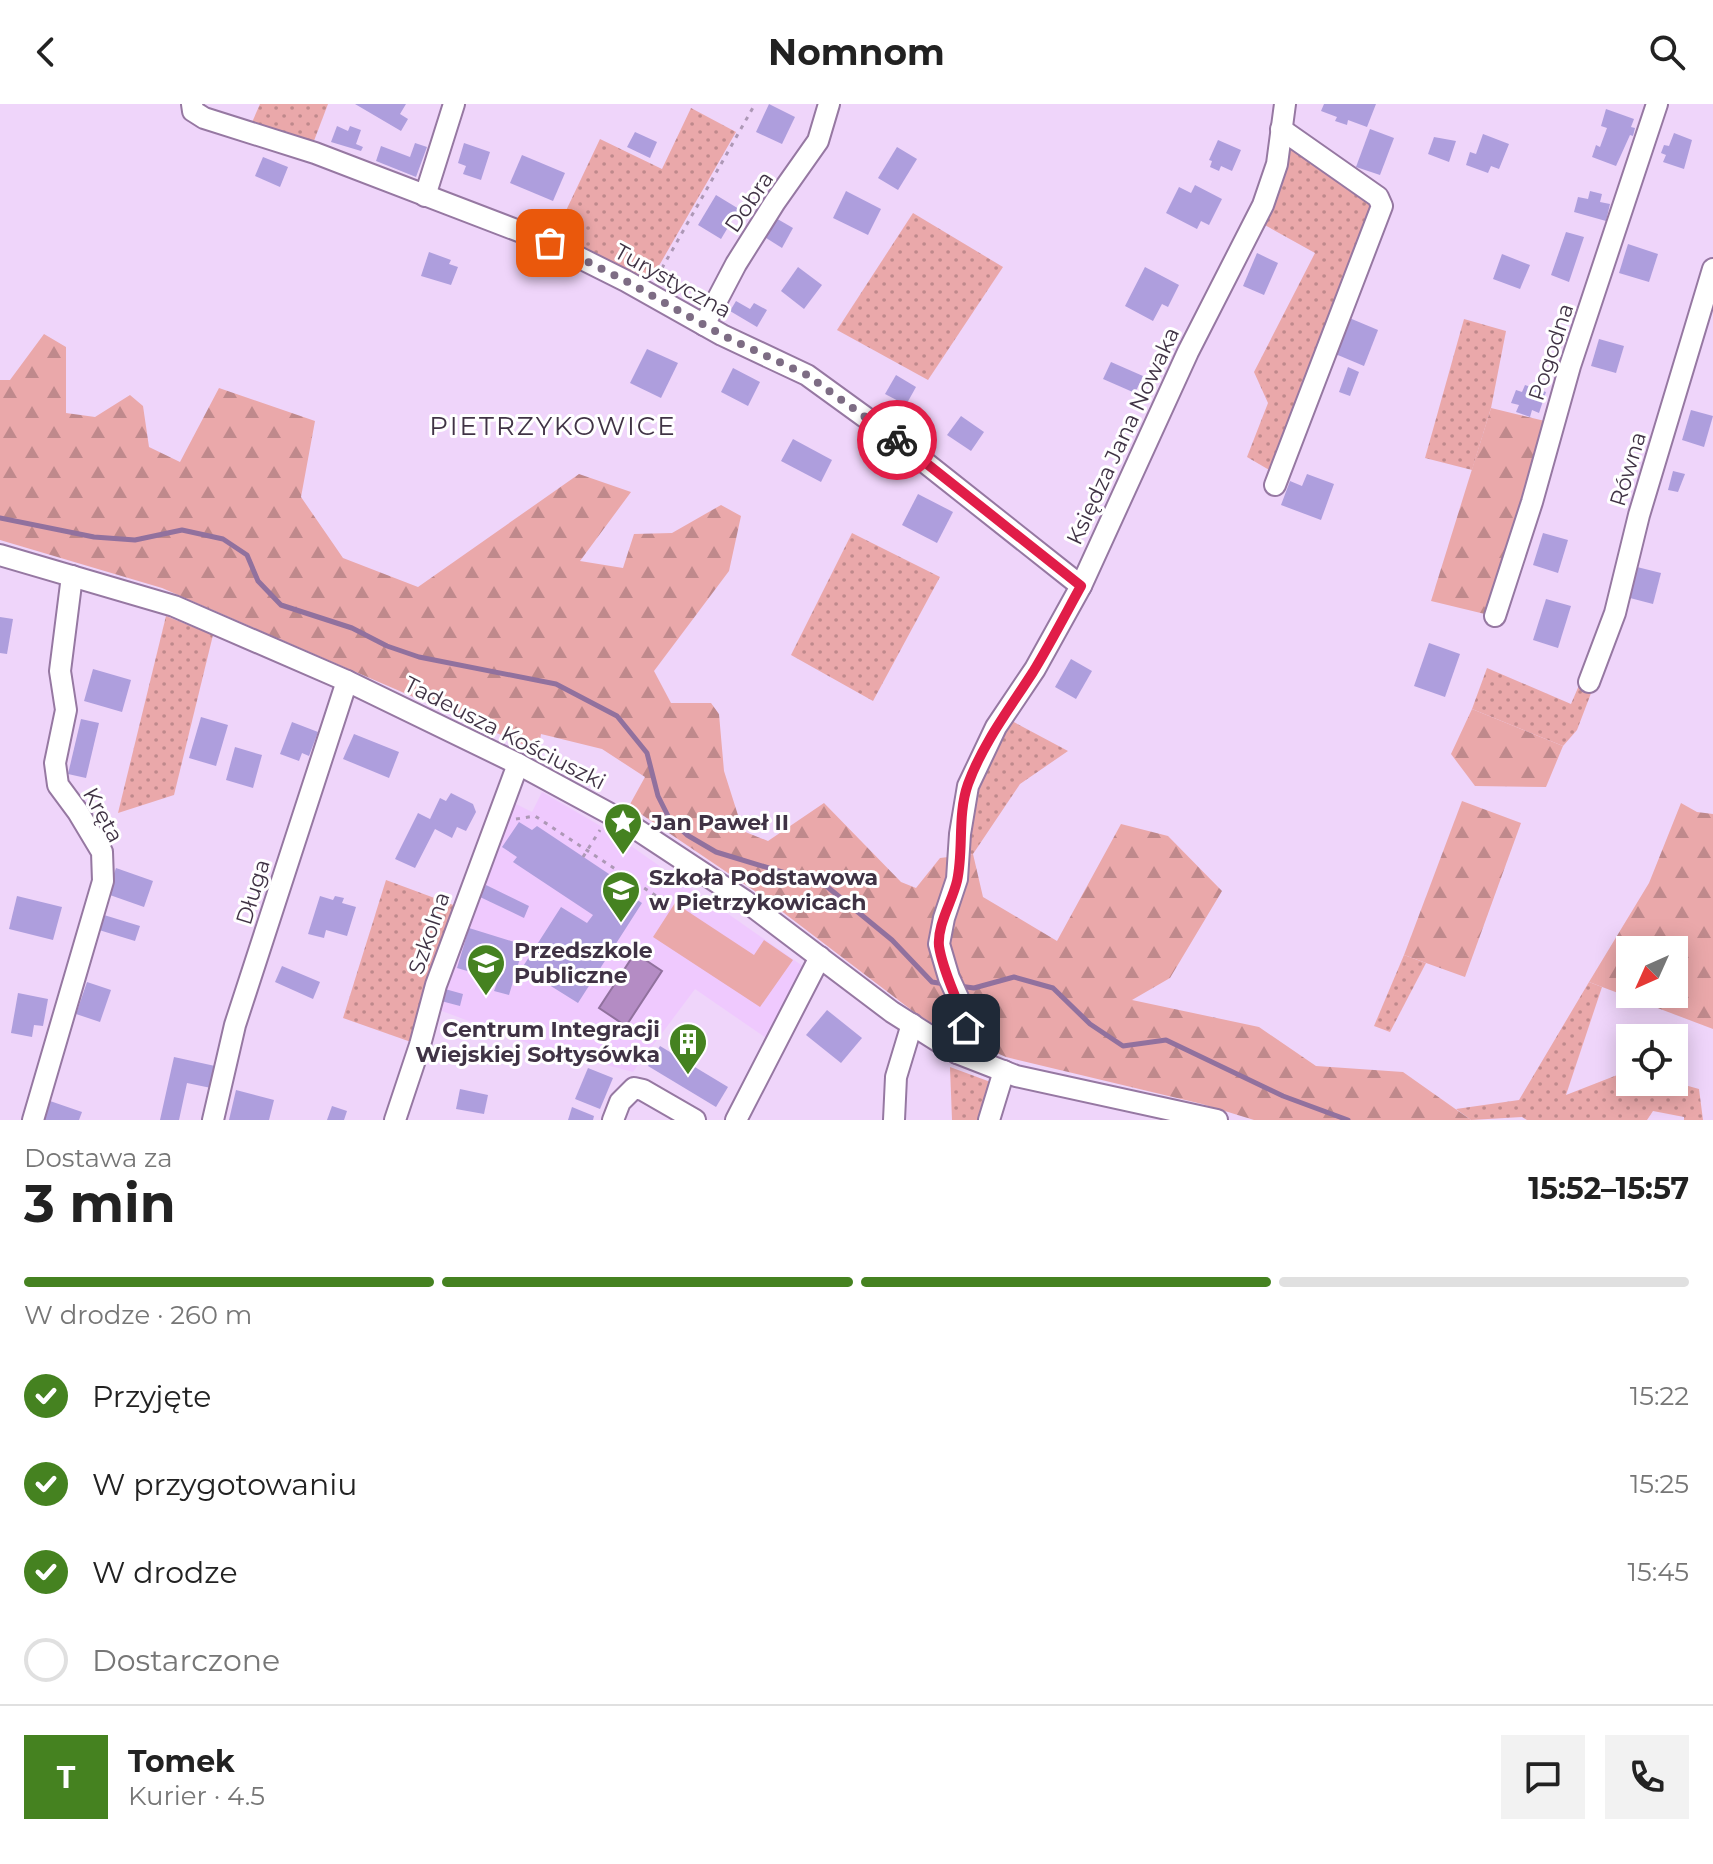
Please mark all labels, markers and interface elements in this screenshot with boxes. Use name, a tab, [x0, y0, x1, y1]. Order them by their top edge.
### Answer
icon: back	[24, 30, 68, 74]
text: Nomnom	[768, 30, 945, 74]
icon: search	[1645, 30, 1689, 74]
street label: Dobra	[719, 166, 779, 238]
pin	[516, 209, 584, 277]
icon: bag	[528, 221, 572, 265]
street label: Turystyczna	[610, 238, 736, 324]
street label: Pogodna	[1523, 300, 1579, 404]
street label: Księdza Jana Nowaka	[1061, 323, 1185, 549]
courier	[857, 400, 937, 480]
district label: PIETRZYKOWICE	[429, 410, 677, 442]
icon: bike	[875, 418, 919, 462]
street label: Równa	[1604, 428, 1652, 510]
street label: Tadeusza Kościuszki	[400, 671, 610, 795]
street label: Kręta	[77, 783, 129, 847]
place icon: Jan Paweł II	[602, 801, 644, 856]
place label: Jan Paweł II	[650, 809, 789, 836]
street label: Długa	[230, 856, 276, 928]
place label: Szkoła Podstawowa w Pietrzykowicach	[649, 864, 878, 916]
school or university icon: Szkoła Podstawowa w Pietrzykowicach	[600, 869, 642, 924]
street label: Szkolna	[402, 888, 456, 978]
north arrow	[1616, 936, 1688, 1008]
map controls	[1616, 936, 1688, 1096]
place label: Przedszkole Publiczne	[514, 937, 653, 989]
school or university icon: Przedszkole Publiczne	[465, 942, 507, 997]
pin	[932, 994, 1000, 1062]
icon: home	[944, 1006, 988, 1050]
place label: Centrum Integracji Wiejskiej Sołtysówka	[415, 1016, 660, 1068]
building icon: Centrum Integracji Wiejskiej Sołtysówka	[667, 1021, 709, 1076]
button: locate	[1616, 1024, 1688, 1096]
text: Dostawa za	[24, 1142, 173, 1174]
text: 15:52–15:57	[1528, 1170, 1689, 1207]
text: 3 min	[24, 1172, 176, 1235]
text: W drodze · 260 m	[24, 1299, 252, 1331]
icon: check	[24, 1374, 68, 1418]
text: Przyjęte	[92, 1378, 211, 1415]
text: 15:22	[1630, 1380, 1689, 1412]
icon: check	[24, 1462, 68, 1506]
text: W przygotowaniu	[92, 1466, 358, 1503]
text: 15:25	[1630, 1468, 1689, 1500]
icon: check	[24, 1550, 68, 1594]
text: W drodze	[92, 1554, 238, 1591]
text: 15:45	[1628, 1556, 1689, 1588]
text: Dostarczone	[92, 1642, 280, 1679]
button: chat	[1501, 1735, 1585, 1819]
button: phone	[1605, 1735, 1689, 1819]
text: Tomek	[128, 1743, 235, 1780]
text: T	[57, 1759, 75, 1796]
text: Kurier · 4.5	[128, 1780, 265, 1812]

